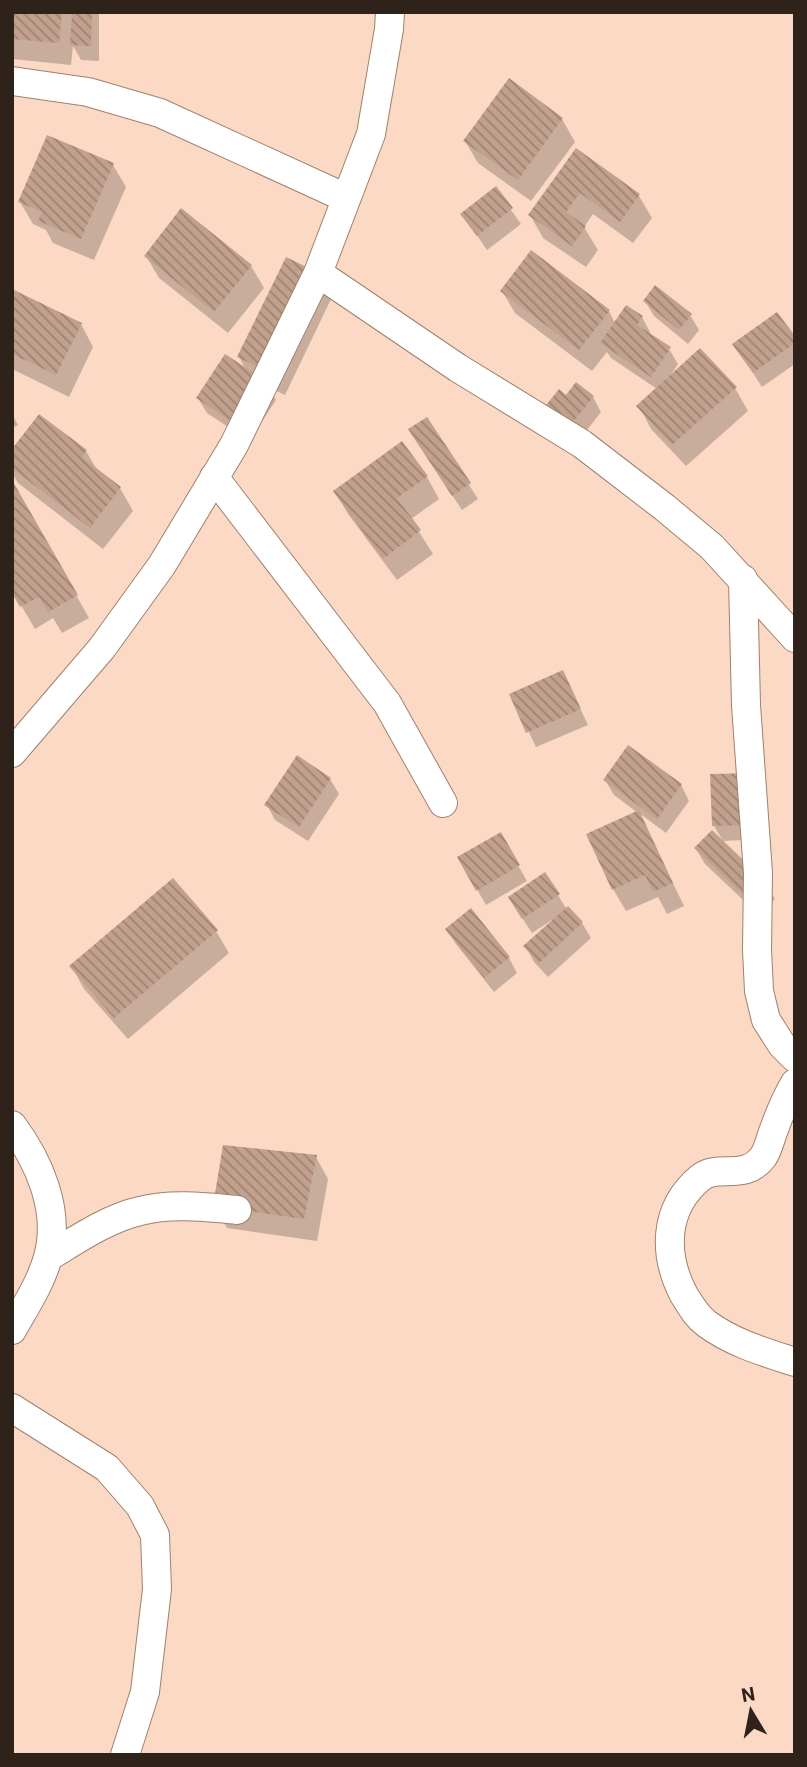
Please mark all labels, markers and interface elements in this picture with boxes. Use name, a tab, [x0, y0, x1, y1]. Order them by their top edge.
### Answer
north arrow	[716, 1676, 786, 1746]
text: N	[740, 1682, 757, 1707]

